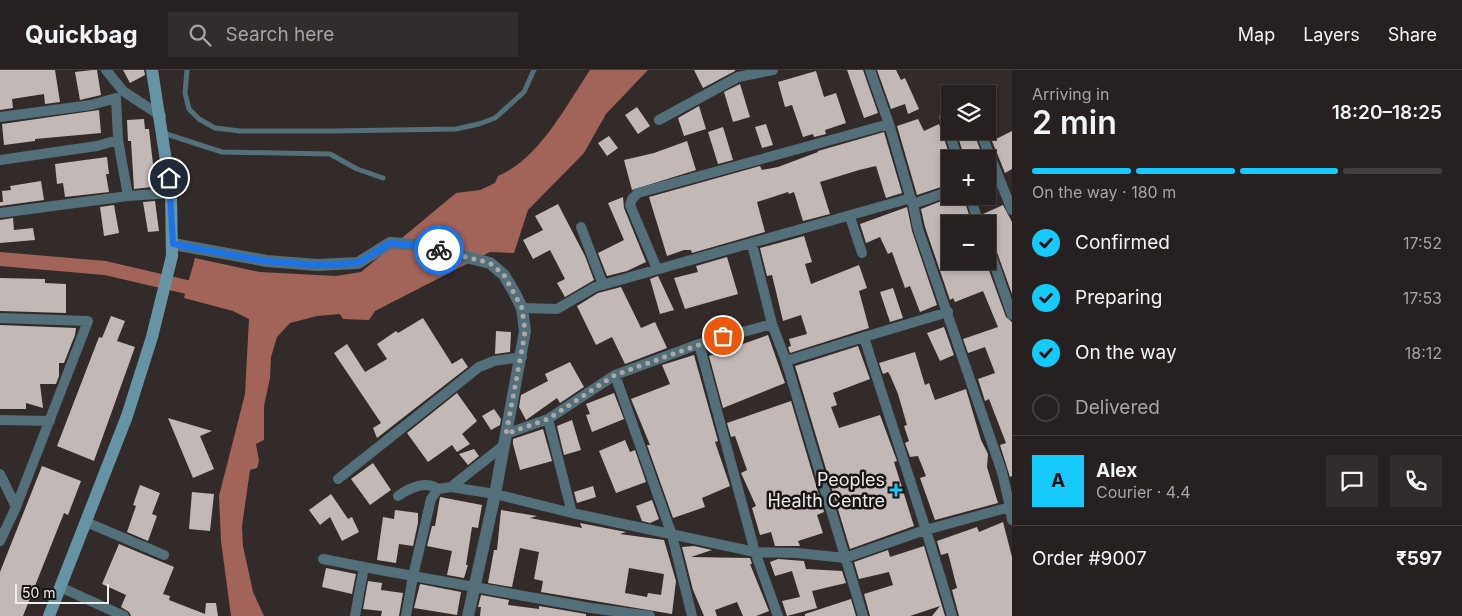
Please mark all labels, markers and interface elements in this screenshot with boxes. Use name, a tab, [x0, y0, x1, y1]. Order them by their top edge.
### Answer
search box	[168, 12, 518, 57]
text: Quickbag	[25, 20, 138, 49]
icon: search	[186, 21, 214, 49]
text: Search here	[226, 23, 334, 46]
text: Map	[1238, 24, 1275, 45]
text: Layers	[1303, 24, 1360, 45]
text: Share	[1388, 24, 1437, 45]
text: Arriving in	[1032, 84, 1109, 104]
map controls	[941, 85, 996, 270]
button: layers	[941, 85, 996, 140]
text: 18:20–18:25	[1332, 101, 1442, 124]
text: 2 min	[1032, 103, 1117, 142]
button: +	[941, 150, 996, 205]
pin	[148, 157, 190, 199]
icon: home	[155, 164, 183, 192]
text: On the way · 180 m	[1032, 182, 1176, 202]
button: −	[941, 215, 996, 270]
courier	[414, 225, 464, 275]
icon: check	[1032, 229, 1060, 257]
text: Confirmed	[1075, 231, 1170, 254]
text: 17:52	[1403, 233, 1442, 253]
icon: bike	[425, 236, 453, 264]
icon: check	[1032, 284, 1060, 312]
text: Preparing	[1075, 286, 1162, 309]
text: 17:53	[1403, 288, 1442, 308]
pin	[702, 315, 744, 357]
icon: bag	[709, 322, 737, 350]
icon: check	[1032, 339, 1060, 367]
text: On the way	[1075, 341, 1177, 364]
text: 18:12	[1405, 343, 1442, 363]
text: Delivered	[1075, 396, 1160, 419]
button: chat	[1326, 455, 1378, 507]
button: phone	[1390, 455, 1442, 507]
text: Alex	[1096, 459, 1137, 482]
place label: Peoples Health Centre	[767, 469, 885, 511]
text: A	[1051, 469, 1065, 492]
text: Courier · 4.4	[1096, 482, 1191, 502]
marker: Peoples Health Centre	[889, 483, 903, 497]
text: Order #9007	[1032, 547, 1147, 570]
text: ₹597	[1396, 547, 1442, 570]
scale bar	[15, 581, 109, 604]
text: 50 m	[22, 584, 56, 601]

